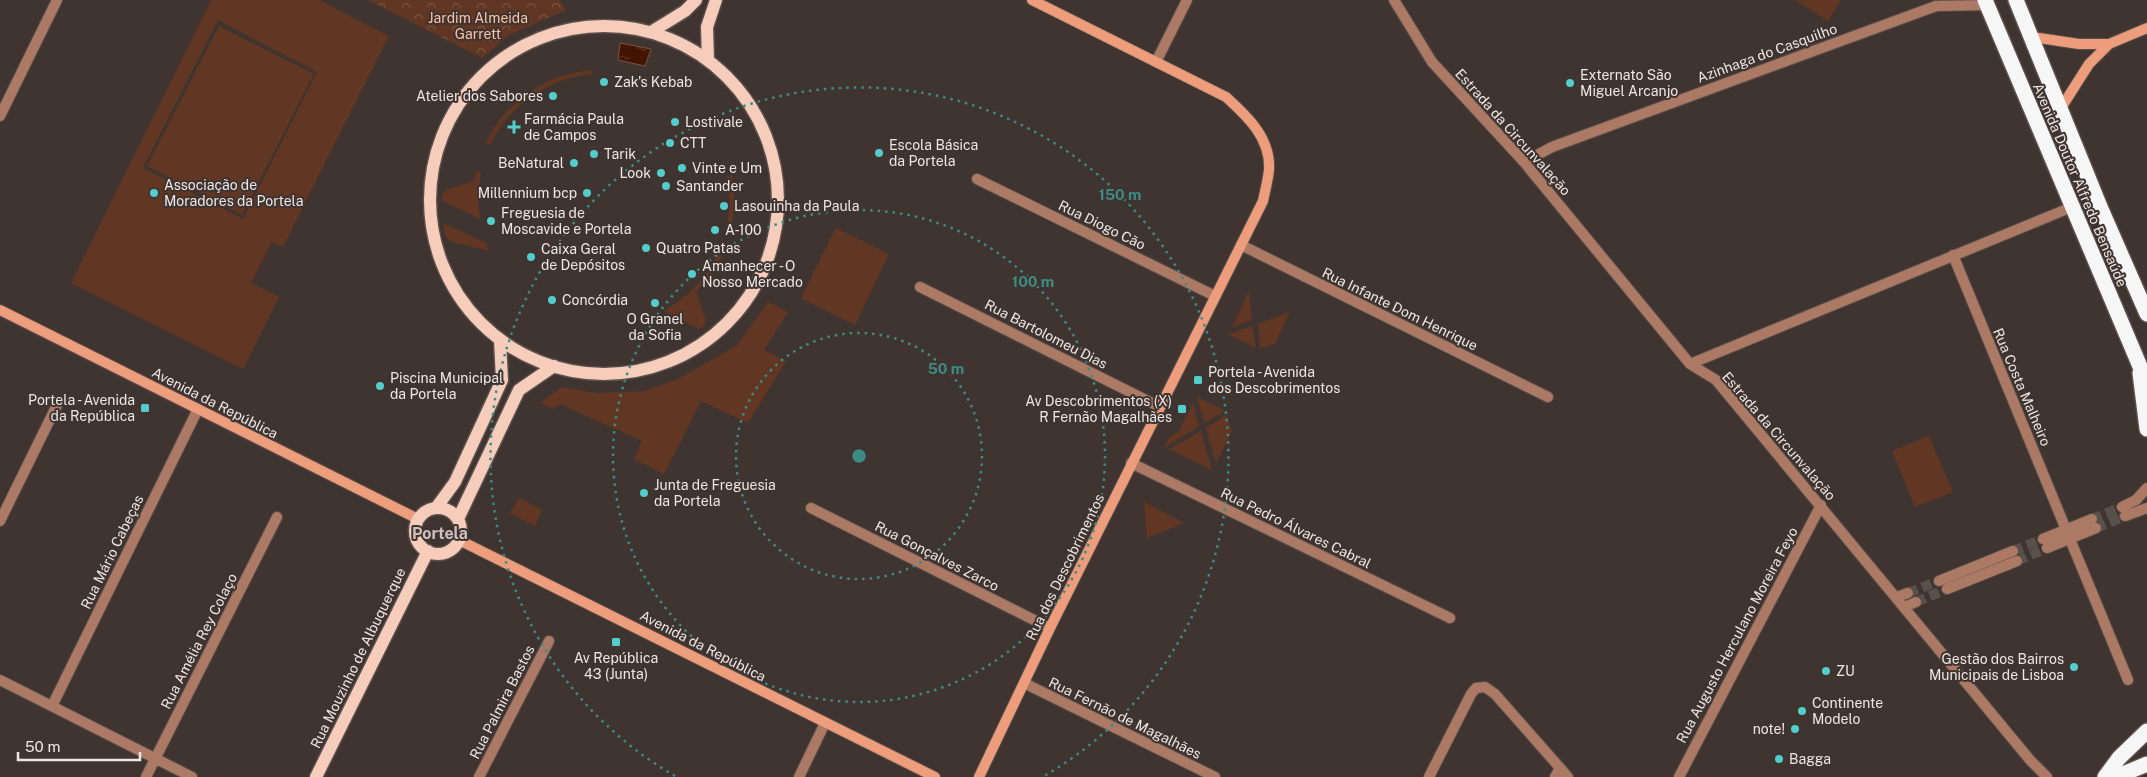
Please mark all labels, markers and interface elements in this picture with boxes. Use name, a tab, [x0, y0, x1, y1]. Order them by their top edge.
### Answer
park label: Jardim Almeida Garrett	[428, 10, 528, 42]
street label: Azinhaga do Casquilho	[1695, 20, 1839, 86]
street label: Estrada da Circunvalação	[1452, 65, 1574, 199]
place label: Externato São Miguel Arcanjo	[1580, 67, 1678, 99]
place label: Zak's Kebab	[614, 74, 692, 90]
marker: Zak's Kebab	[598, 76, 610, 88]
marker: Externato São Miguel Arcanjo	[1564, 77, 1576, 89]
street label: Avenida Doutor Alfredo Bensaúde	[2030, 81, 2130, 289]
place label: Atelier dos Sabores	[416, 88, 543, 104]
marker: Atelier dos Sabores	[547, 90, 559, 102]
place label: Farmácia Paula de Campos	[524, 111, 624, 143]
place label: Lostivale	[685, 114, 743, 130]
marker: Lostivale	[669, 116, 681, 128]
marker: Farmácia Paula de Campos	[508, 121, 520, 133]
place label: CTT	[680, 135, 706, 151]
marker: CTT	[664, 137, 676, 149]
place label: Escola Básica da Portela	[889, 137, 978, 169]
place label: Tarik	[604, 146, 636, 162]
marker: Escola Básica da Portela	[873, 147, 885, 159]
marker: Tarik	[588, 148, 600, 160]
place label: BeNatural	[498, 155, 564, 171]
marker: BeNatural	[568, 157, 580, 169]
place label: Vinte e Um	[692, 160, 762, 176]
marker: Vinte e Um	[676, 162, 688, 174]
place label: Look	[619, 165, 651, 181]
marker: Look	[655, 167, 667, 179]
place label: Associação de Moradores da Portela	[164, 177, 304, 209]
place label: Santander	[676, 178, 744, 194]
marker: Santander	[660, 180, 672, 192]
place label: Millennium bcp	[478, 185, 577, 201]
text: 150 m	[1098, 186, 1142, 203]
marker: Associação de Moradores da Portela	[148, 187, 160, 199]
marker: Millennium bcp	[581, 187, 593, 199]
street label: Rua Diogo Cão	[1056, 197, 1148, 253]
place label: Lasouinha da Paula	[734, 198, 860, 214]
marker: Lasouinha da Paula	[718, 200, 730, 212]
place label: Freguesia de Moscavide e Portela	[501, 205, 632, 237]
marker: Freguesia de Moscavide e Portela	[485, 215, 497, 227]
place label: A-100	[725, 222, 762, 238]
marker: A-100	[709, 224, 721, 236]
place label: Quatro Patas	[656, 240, 740, 256]
place label: Caixa Geral de Depósitos	[541, 241, 625, 273]
marker: Quatro Patas	[640, 242, 652, 254]
marker: Caixa Geral de Depósitos	[525, 251, 537, 263]
place label: Amanhecer - O Nosso Mercado	[702, 258, 803, 290]
street label: Rua Infante Dom Henrique	[1320, 264, 1480, 354]
marker: Amanhecer - O Nosso Mercado	[686, 268, 698, 280]
text: 100 m	[1012, 273, 1054, 290]
place label: Concórdia	[562, 292, 628, 308]
marker: Concórdia	[546, 294, 558, 306]
street label: Rua Bartolomeu Dias	[982, 296, 1110, 372]
marker: O Granel da Sofia	[649, 297, 661, 309]
place label: O Granel da Sofia	[626, 311, 684, 343]
street label: Rua Costa Malheiro	[1990, 326, 2054, 449]
text: 50 m	[928, 360, 964, 377]
street label: Avenida da República	[149, 364, 281, 442]
place label: Portela - Avenida dos Descobrimentos	[1208, 364, 1340, 396]
street label: Estrada da Circunvalação	[1719, 369, 1839, 503]
place label: Piscina Municipal da Portela	[390, 370, 503, 402]
marker: Portela - Avenida dos Descobrimentos	[1192, 374, 1204, 386]
marker: Piscina Municipal da Portela	[374, 380, 386, 392]
place label: Portela - Avenida da República	[28, 392, 135, 424]
place label: Av Descobrimentos (X) R Fernão Magalhães	[1025, 393, 1172, 425]
marker: Portela - Avenida da República	[139, 402, 151, 414]
marker: Av Descobrimentos (X) R Fernão Magalhães	[1176, 403, 1188, 415]
centre of rings	[850, 447, 868, 465]
place label: Junta de Freguesia da Portela	[654, 477, 776, 509]
street label: Rua Pedro Álvares Cabral	[1218, 484, 1374, 571]
marker: Junta de Freguesia da Portela	[638, 487, 650, 499]
street label: Rua dos Descobrimentos	[1023, 491, 1107, 643]
street label: Rua Mário Cabeças	[77, 492, 147, 612]
street label: Rua Gonçalves Zarco	[872, 518, 1002, 594]
district label: Portela	[412, 524, 468, 543]
street label: Rua Augusto Herculano Moreira Feyo	[1673, 524, 1801, 746]
street label: Rua Mouzinho de Albuquerque	[307, 565, 409, 751]
street label: Rua Amélia Rey Colaço	[158, 570, 240, 712]
street label: Avenida da República	[637, 607, 769, 685]
marker: Av República 43 (Junta)	[610, 636, 622, 648]
street label: Rua Palmira Bastos	[466, 642, 538, 762]
place label: Av República 43 (Junta)	[574, 650, 658, 682]
place label: Gestão dos Bairros Municipais de Lisboa	[1929, 651, 2064, 683]
marker: Gestão dos Bairros Municipais de Lisboa	[2068, 661, 2080, 673]
place label: ZU	[1836, 663, 1855, 679]
marker: ZU	[1820, 665, 1832, 677]
street label: Rua Fernão de Magalhães	[1046, 674, 1204, 762]
place label: Continente Modelo	[1812, 695, 1883, 727]
marker: Continente Modelo	[1796, 705, 1808, 717]
place label: note!	[1753, 721, 1785, 737]
marker: note!	[1789, 723, 1801, 735]
scale bar	[18, 730, 140, 762]
text: 50 m	[25, 738, 60, 755]
place label: Bagga	[1789, 751, 1831, 767]
marker: Bagga	[1773, 753, 1785, 765]

